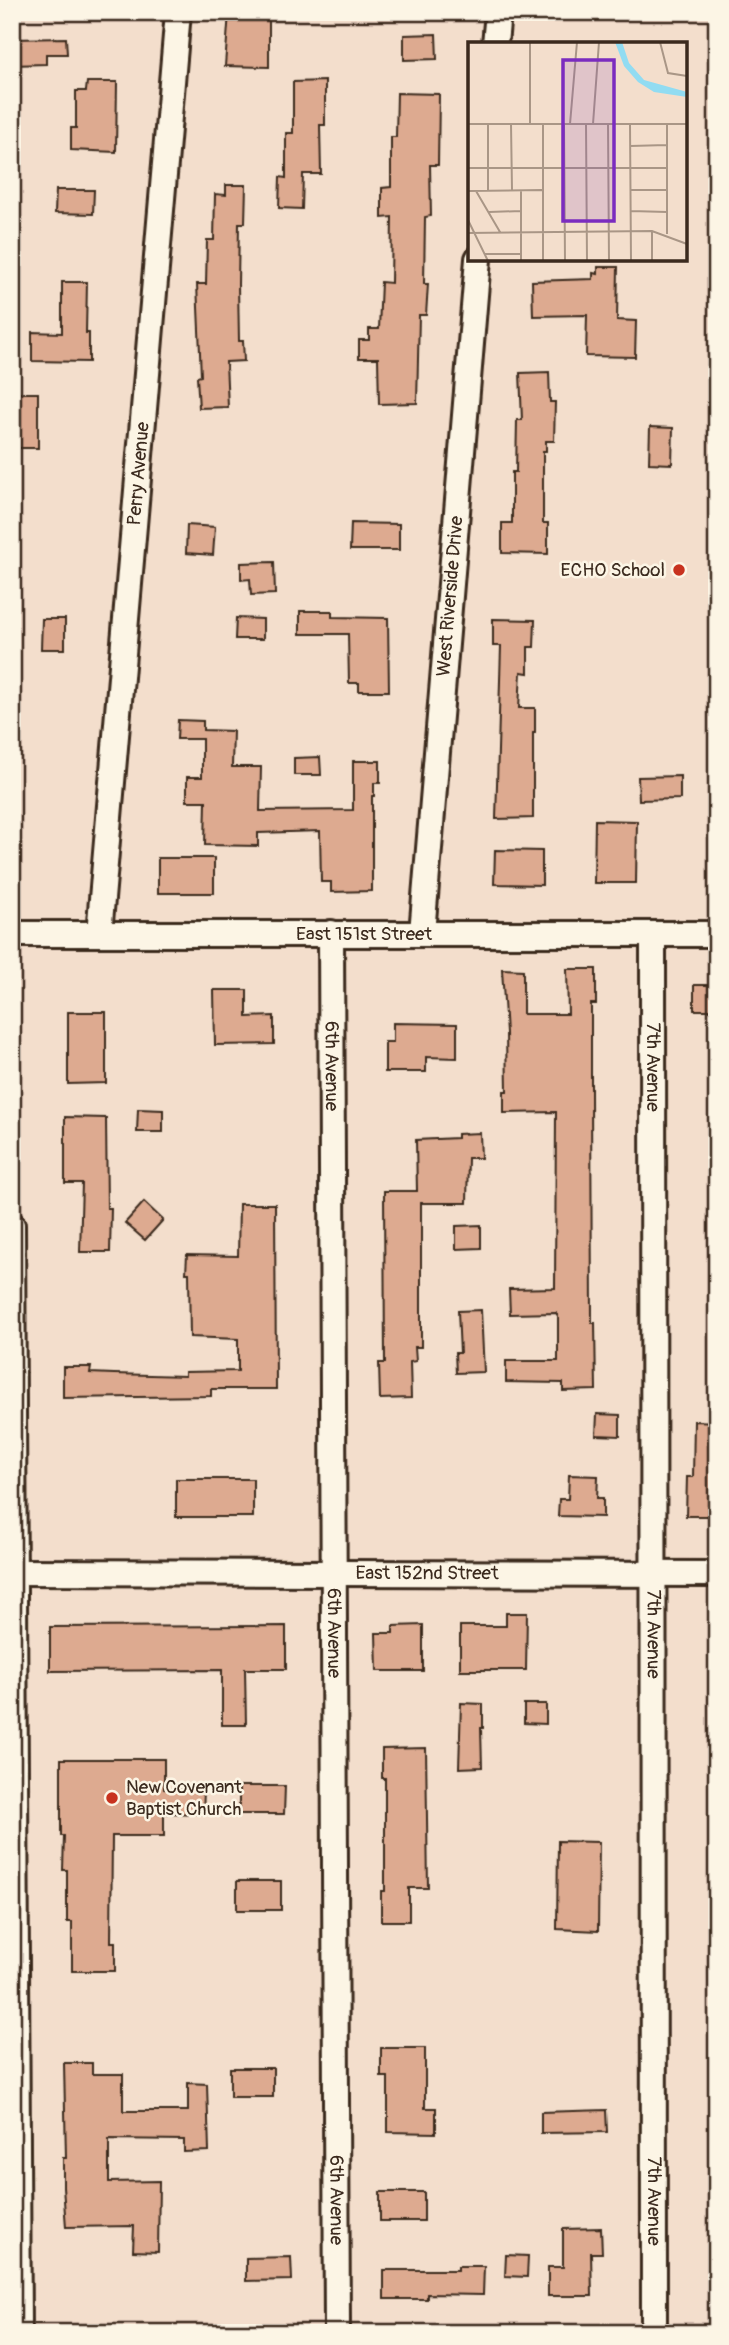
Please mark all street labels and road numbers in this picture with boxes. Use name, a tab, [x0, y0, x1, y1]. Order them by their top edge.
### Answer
street label: Perry Avenue	[122, 420, 155, 527]
street label: West Riverside Drive	[431, 514, 469, 677]
street label: East 151st Street	[296, 922, 432, 946]
street label: 6th Avenue	[319, 1021, 344, 1112]
street label: 7th Avenue	[641, 1022, 665, 1112]
street label: East 152nd Street	[355, 1561, 499, 1585]
street label: 6th Avenue	[322, 1588, 346, 1679]
street label: 7th Avenue	[641, 1589, 666, 1679]
street label: 6th Avenue	[324, 2155, 349, 2246]
street label: 7th Avenue	[642, 2156, 666, 2246]

